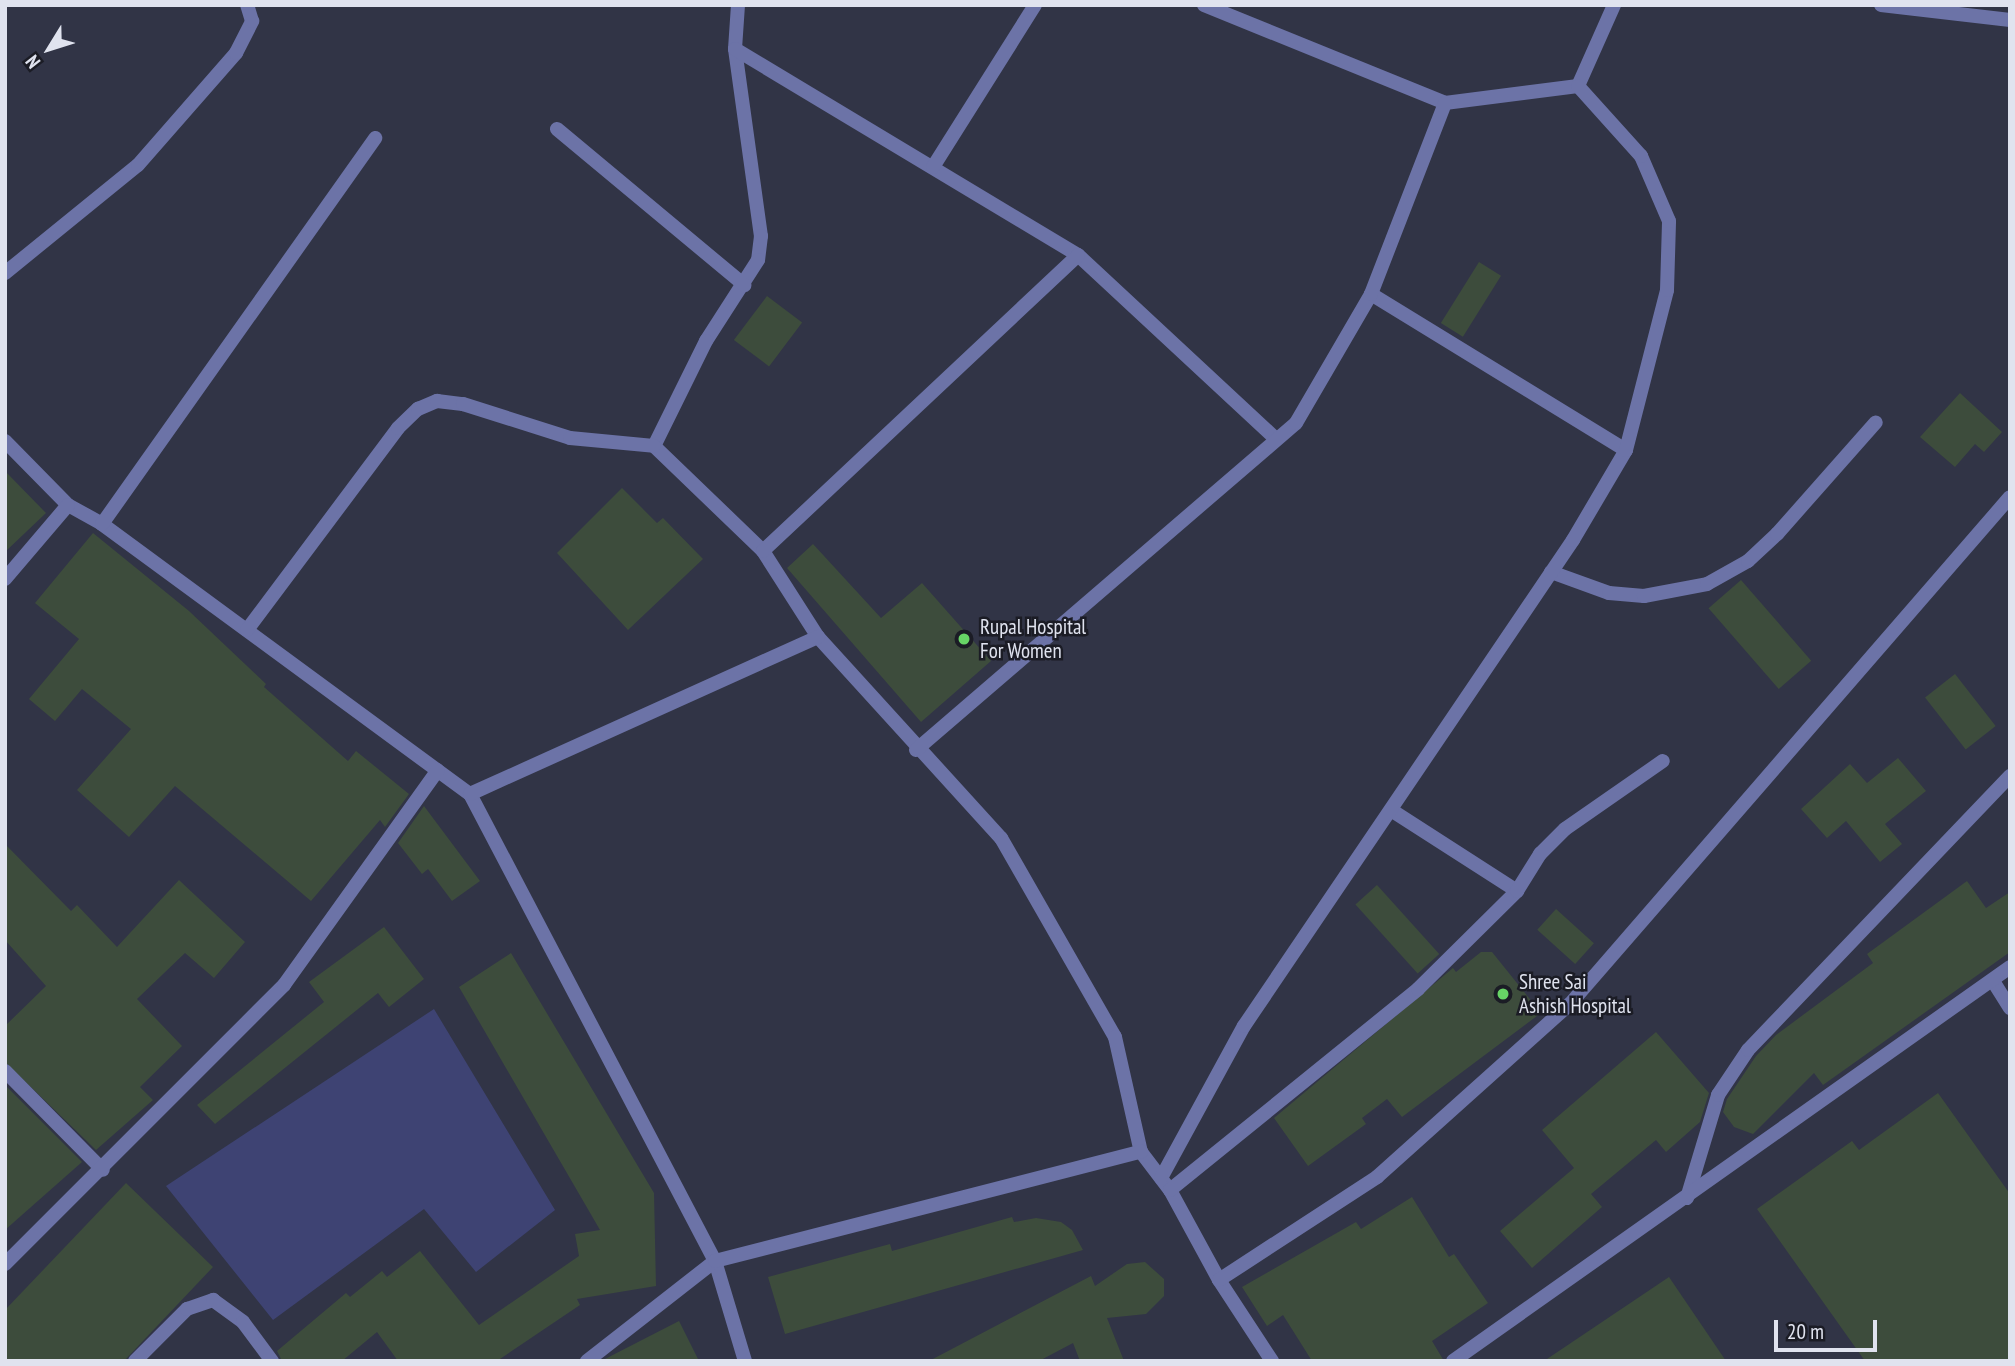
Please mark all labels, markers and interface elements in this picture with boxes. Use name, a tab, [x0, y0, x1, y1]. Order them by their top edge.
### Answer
north arrow	[14, 14, 84, 84]
text: N	[20, 51, 45, 73]
place label: Rupal Hospital For Women	[980, 614, 1086, 664]
marker: Rupal Hospital For Women	[954, 629, 974, 649]
place label: Shree Sai Ashish Hospital	[1519, 969, 1631, 1019]
marker: Shree Sai Ashish Hospital	[1493, 984, 1513, 1004]
scale bar	[1777, 1306, 1880, 1350]
text: 20 m	[1787, 1318, 1824, 1345]

